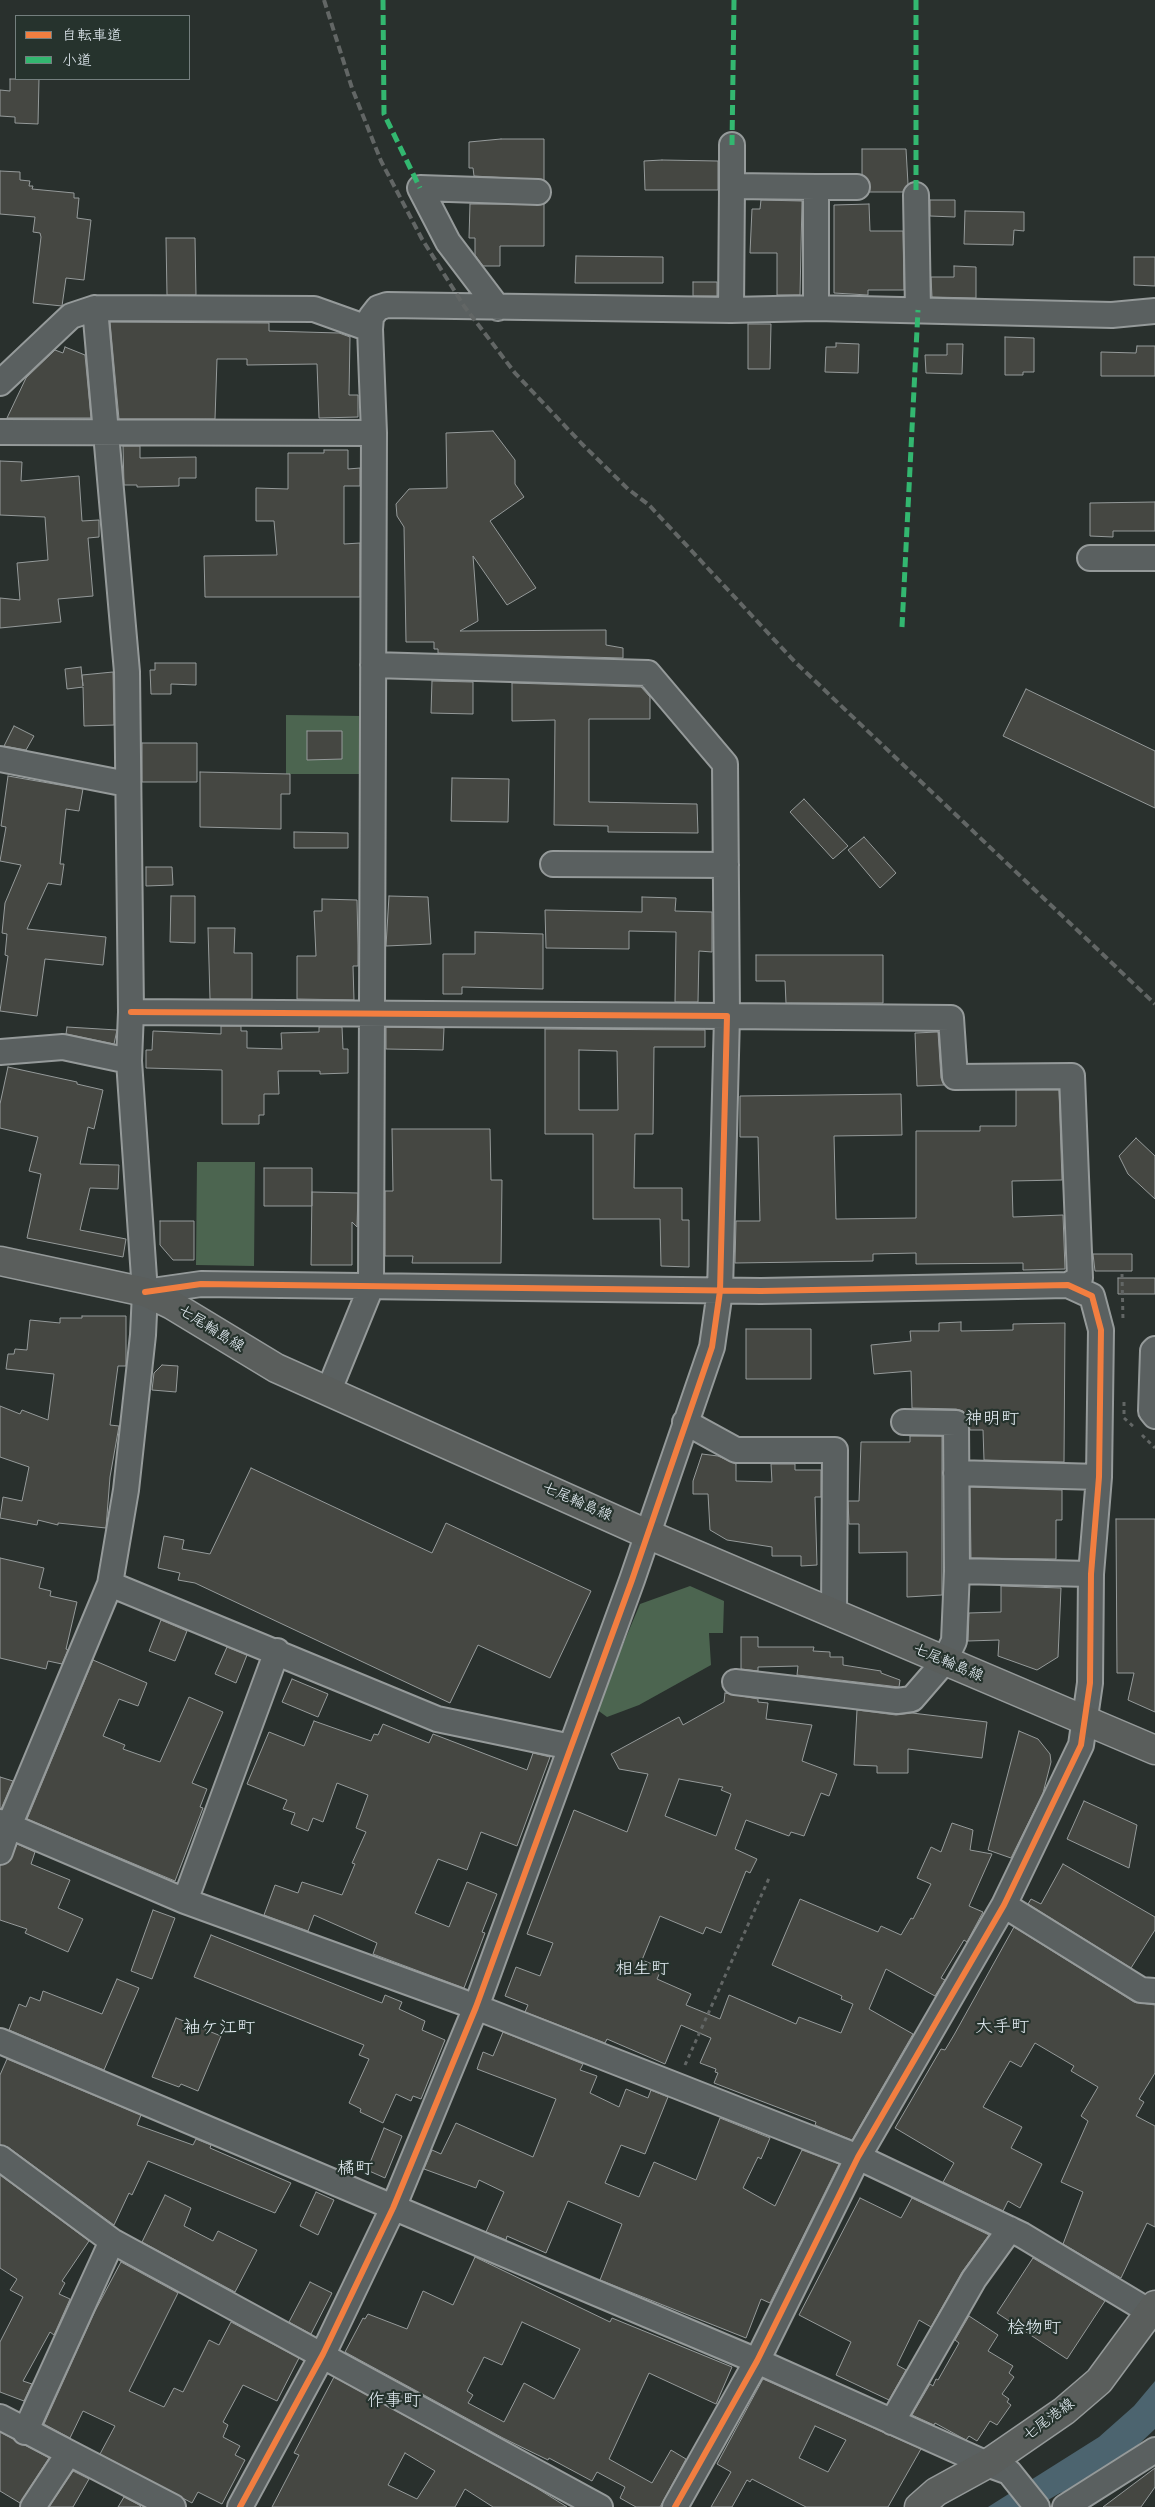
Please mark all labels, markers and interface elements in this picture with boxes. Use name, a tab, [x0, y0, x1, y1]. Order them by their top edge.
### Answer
legend	[15, 15, 190, 80]
text: 自転車道	[62, 22, 122, 48]
text: 小道	[62, 47, 92, 73]
street label: 七尾輪島線	[174, 1301, 248, 1357]
district label: 神明町	[965, 1408, 1019, 1430]
street label: 七尾輪島線	[539, 1479, 615, 1525]
street label: 七尾輪島線	[910, 1640, 986, 1686]
district label: 相生町	[615, 1958, 669, 1980]
district label: 大手町	[975, 2016, 1029, 2038]
district label: 袖ケ江町	[183, 2017, 255, 2039]
district label: 橘町	[337, 2158, 373, 2180]
district label: 桧物町	[1007, 2317, 1061, 2339]
district label: 作事町	[367, 2390, 421, 2412]
street label: 七尾港線	[1020, 2395, 1078, 2445]

